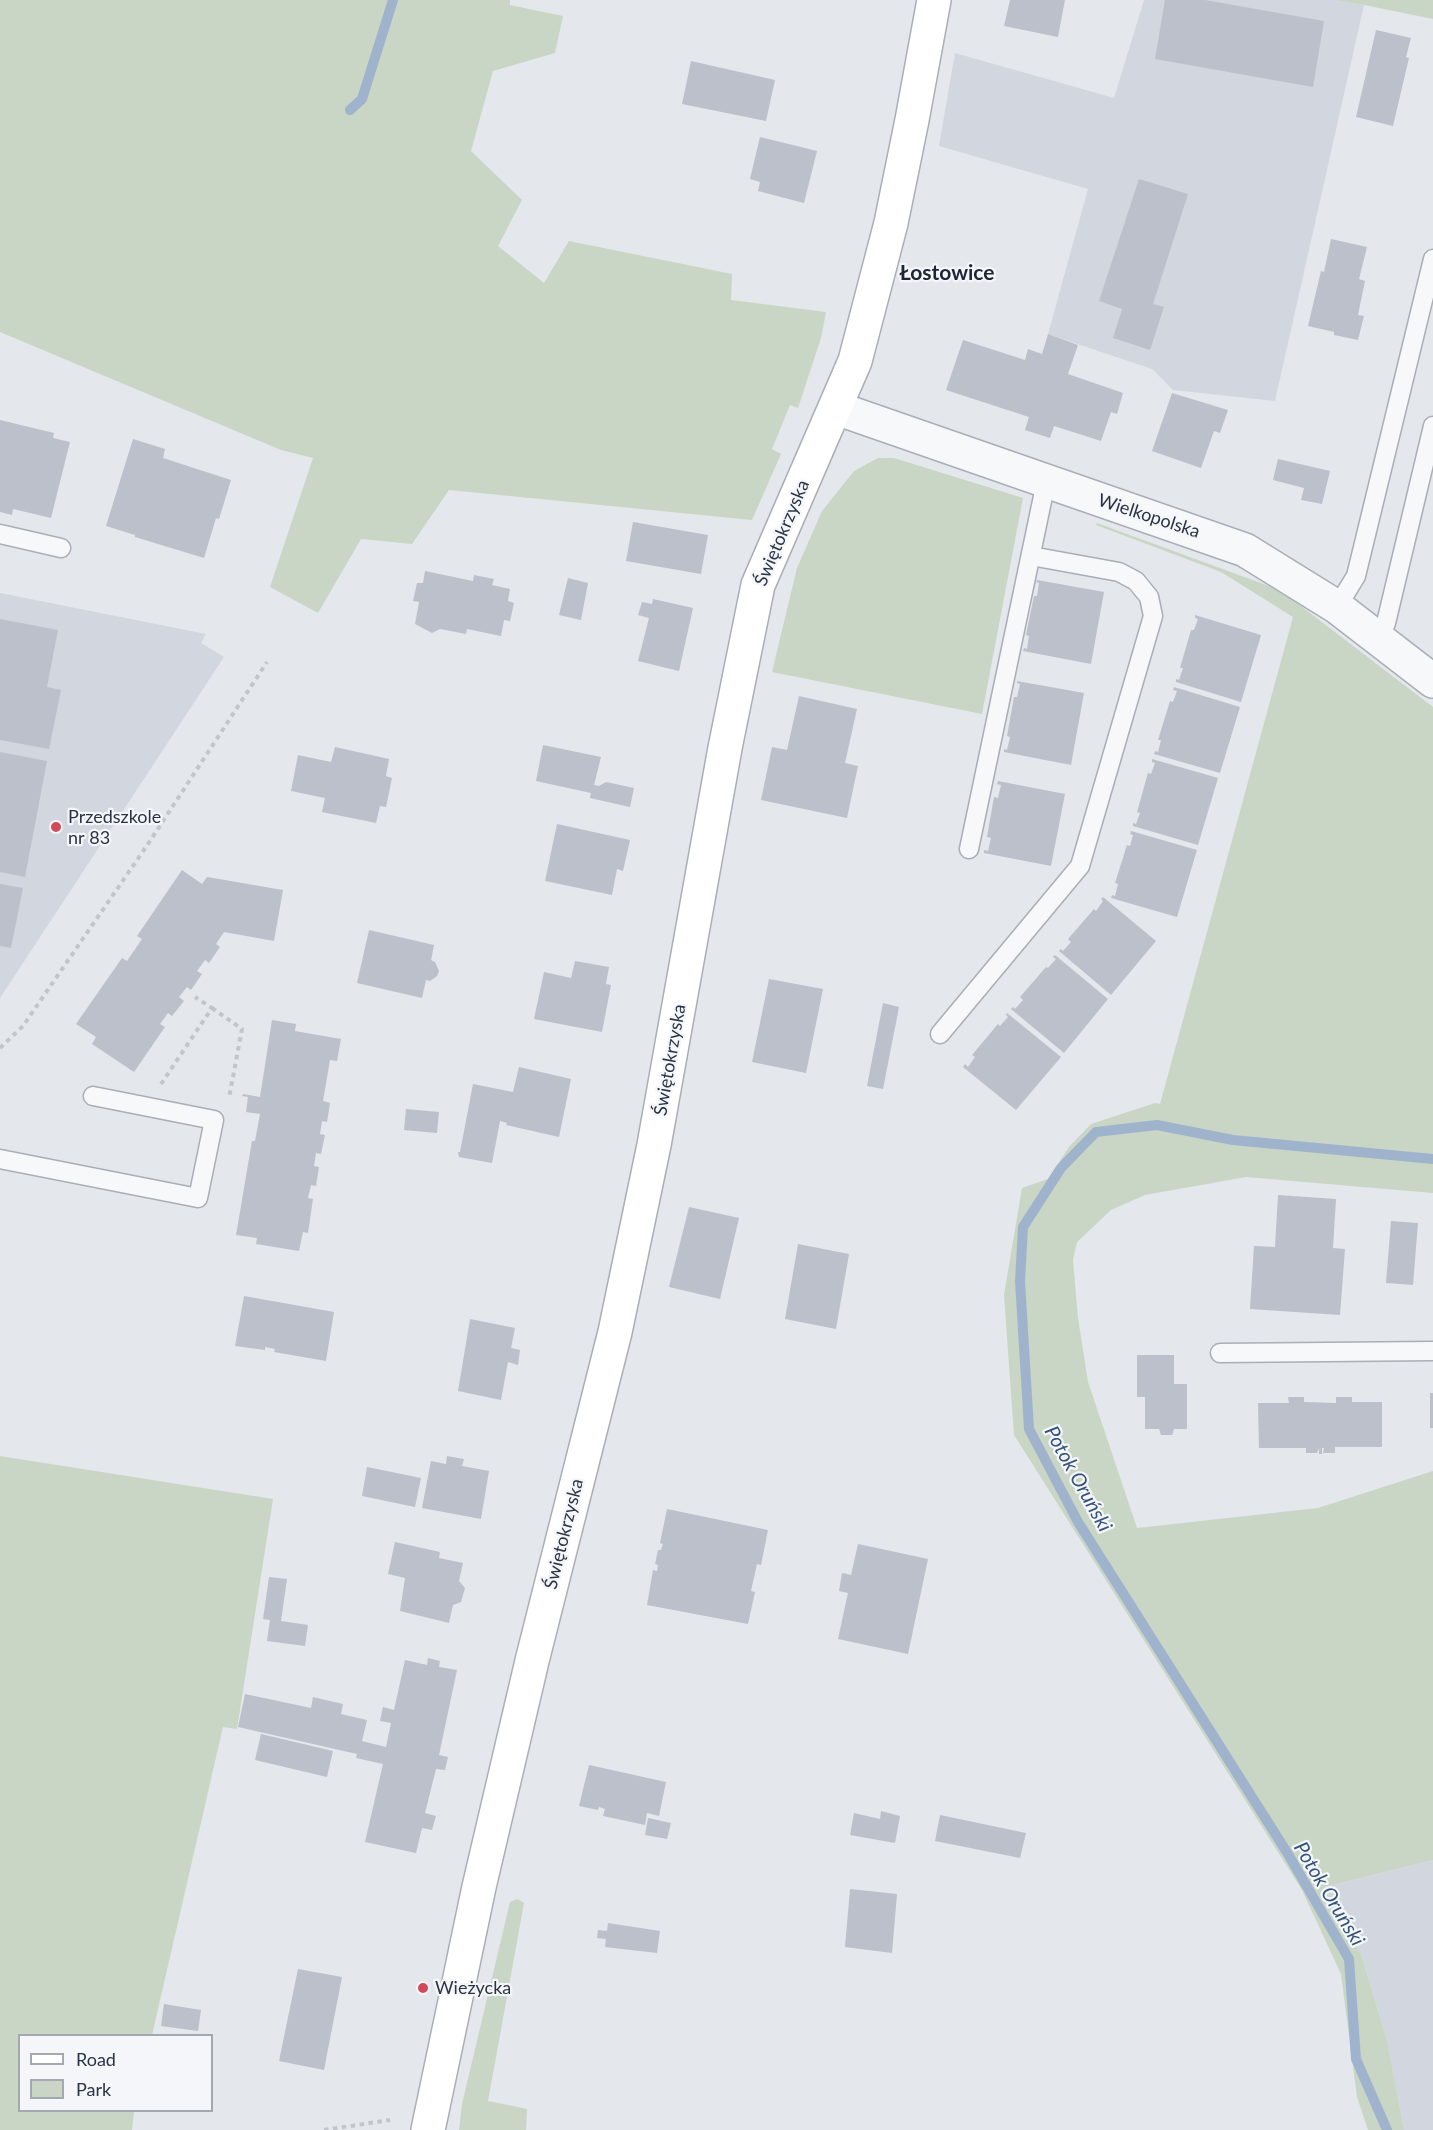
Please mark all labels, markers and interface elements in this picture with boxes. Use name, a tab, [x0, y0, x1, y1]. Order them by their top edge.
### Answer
district label: Łostowice	[900, 260, 994, 286]
street label: Świętokrzyska	[750, 477, 814, 589]
street label: Wielkopolska	[1095, 489, 1203, 543]
place label: Przedszkole nr 83	[68, 806, 161, 848]
marker: Przedszkole nr 83	[49, 820, 63, 834]
street label: Świętokrzyska	[650, 1003, 690, 1117]
water label: Potok Oruński	[1039, 1422, 1117, 1536]
street label: Świętokrzyska	[540, 1477, 588, 1591]
water label: Potok Oruński	[1289, 1838, 1369, 1950]
place label: Wieżycka	[435, 1977, 511, 1999]
marker: Wieżycka	[416, 1981, 430, 1995]
legend	[18, 2034, 213, 2112]
text: Road	[76, 2048, 116, 2070]
text: Park	[76, 2078, 111, 2100]

